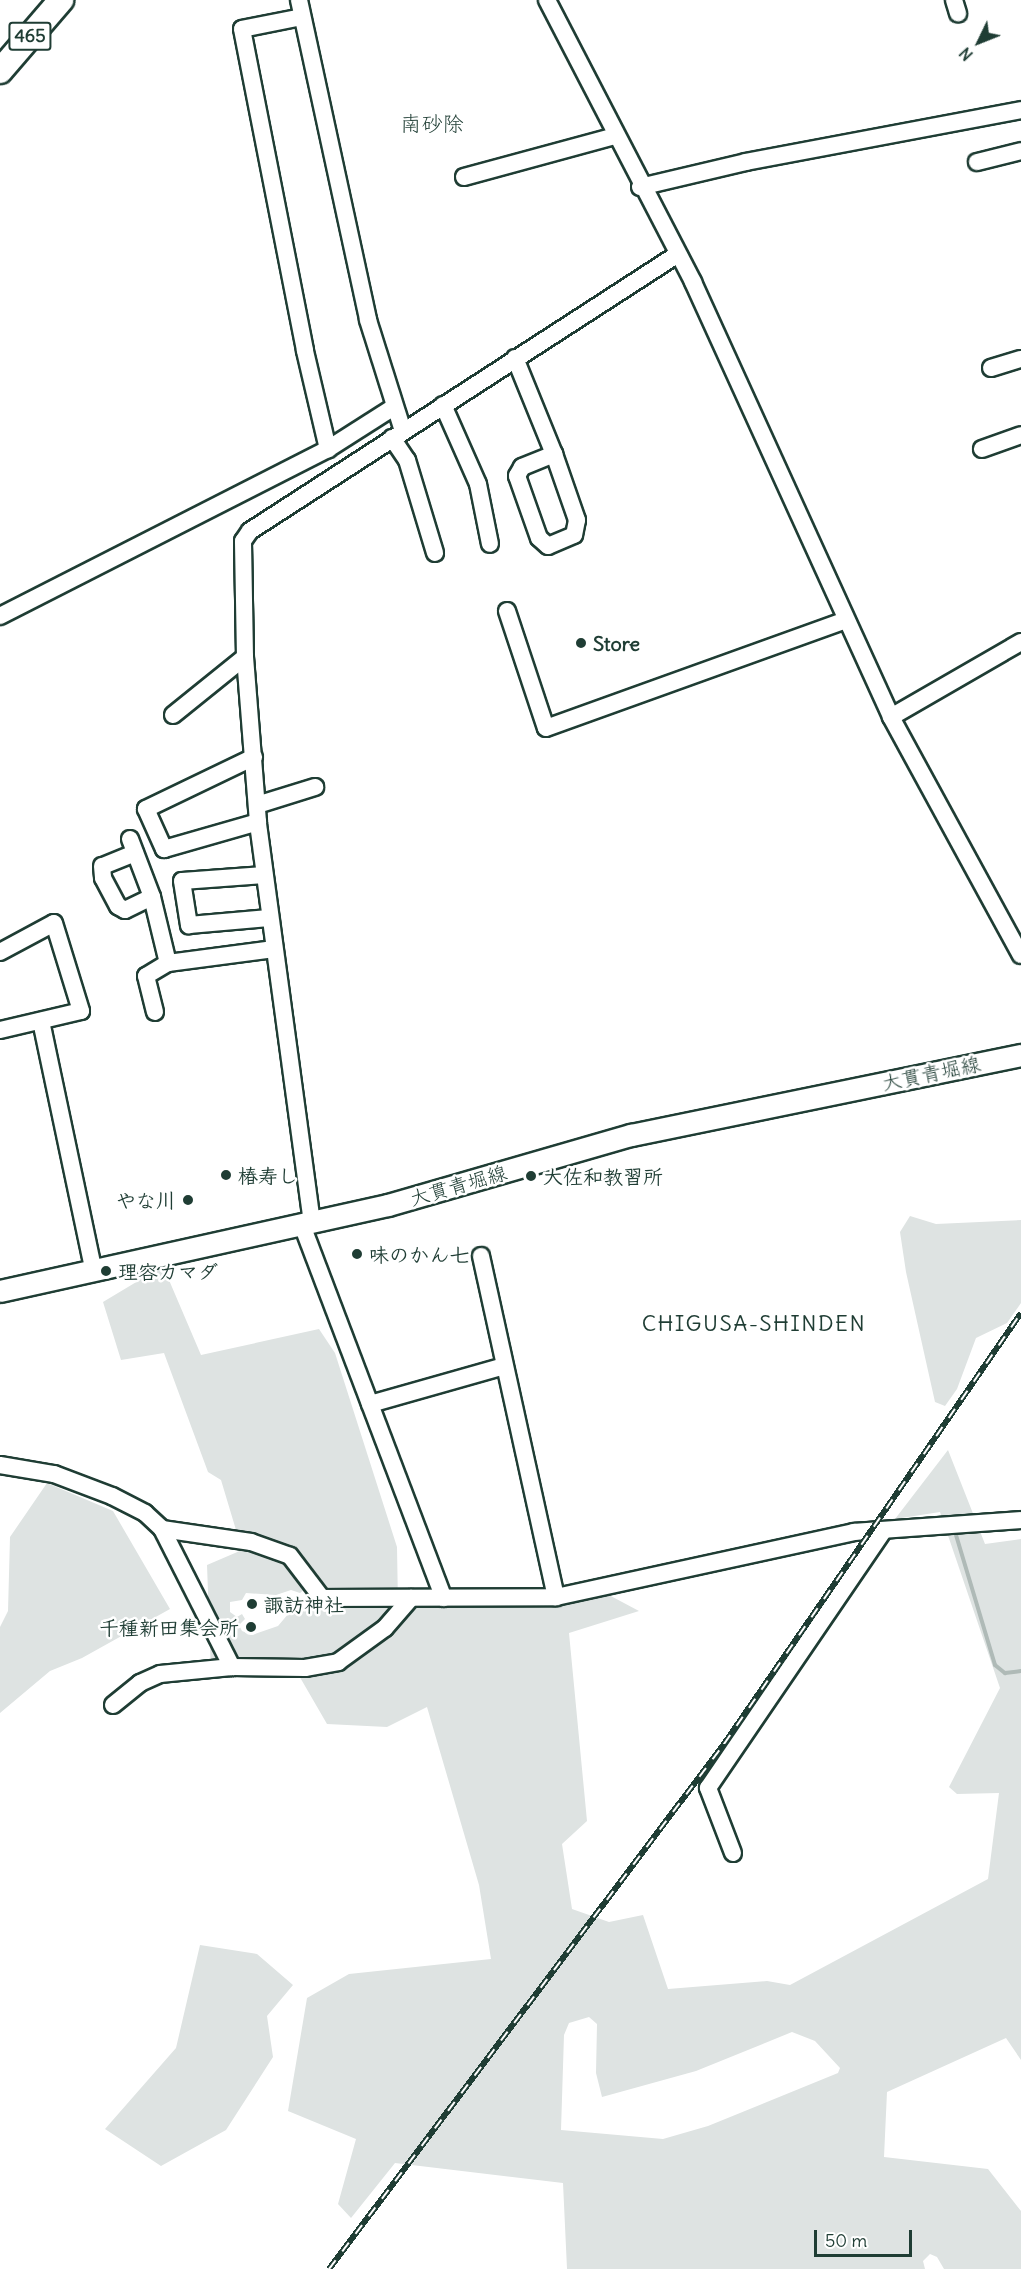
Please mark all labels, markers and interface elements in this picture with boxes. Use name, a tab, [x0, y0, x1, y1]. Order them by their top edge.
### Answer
north arrow	[949, 12, 1009, 72]
road number: 465	[8, 21, 52, 51]
text: N	[955, 43, 977, 65]
district label: 南砂除	[401, 111, 463, 137]
place label: Store	[593, 631, 640, 655]
marker: Store	[574, 636, 588, 650]
street label: 大貫青堀線	[880, 1051, 982, 1095]
street label: 大貫青堀線	[407, 1160, 509, 1210]
place label: 椿寿し	[238, 1163, 298, 1187]
place label: 大佐和教習所	[543, 1164, 663, 1188]
marker: 椿寿し	[219, 1168, 233, 1182]
marker: 大佐和教習所	[524, 1169, 538, 1183]
place label: やな川	[116, 1188, 176, 1212]
marker: やな川	[181, 1193, 195, 1207]
place label: 味のかん七	[369, 1242, 469, 1266]
marker: 味のかん七	[350, 1247, 364, 1261]
place label: 理容カマダ	[118, 1259, 218, 1283]
marker: 理容カマダ	[99, 1264, 113, 1278]
district label: CHIGUSA-SHINDEN	[642, 1311, 866, 1337]
place label: 諏訪神社	[264, 1592, 344, 1616]
marker: 諏訪神社	[245, 1597, 259, 1611]
place label: 千種新田集会所	[99, 1615, 239, 1639]
marker: 千種新田集会所	[244, 1620, 258, 1634]
scale bar	[817, 2218, 914, 2256]
text: 50 m	[825, 2229, 867, 2252]

